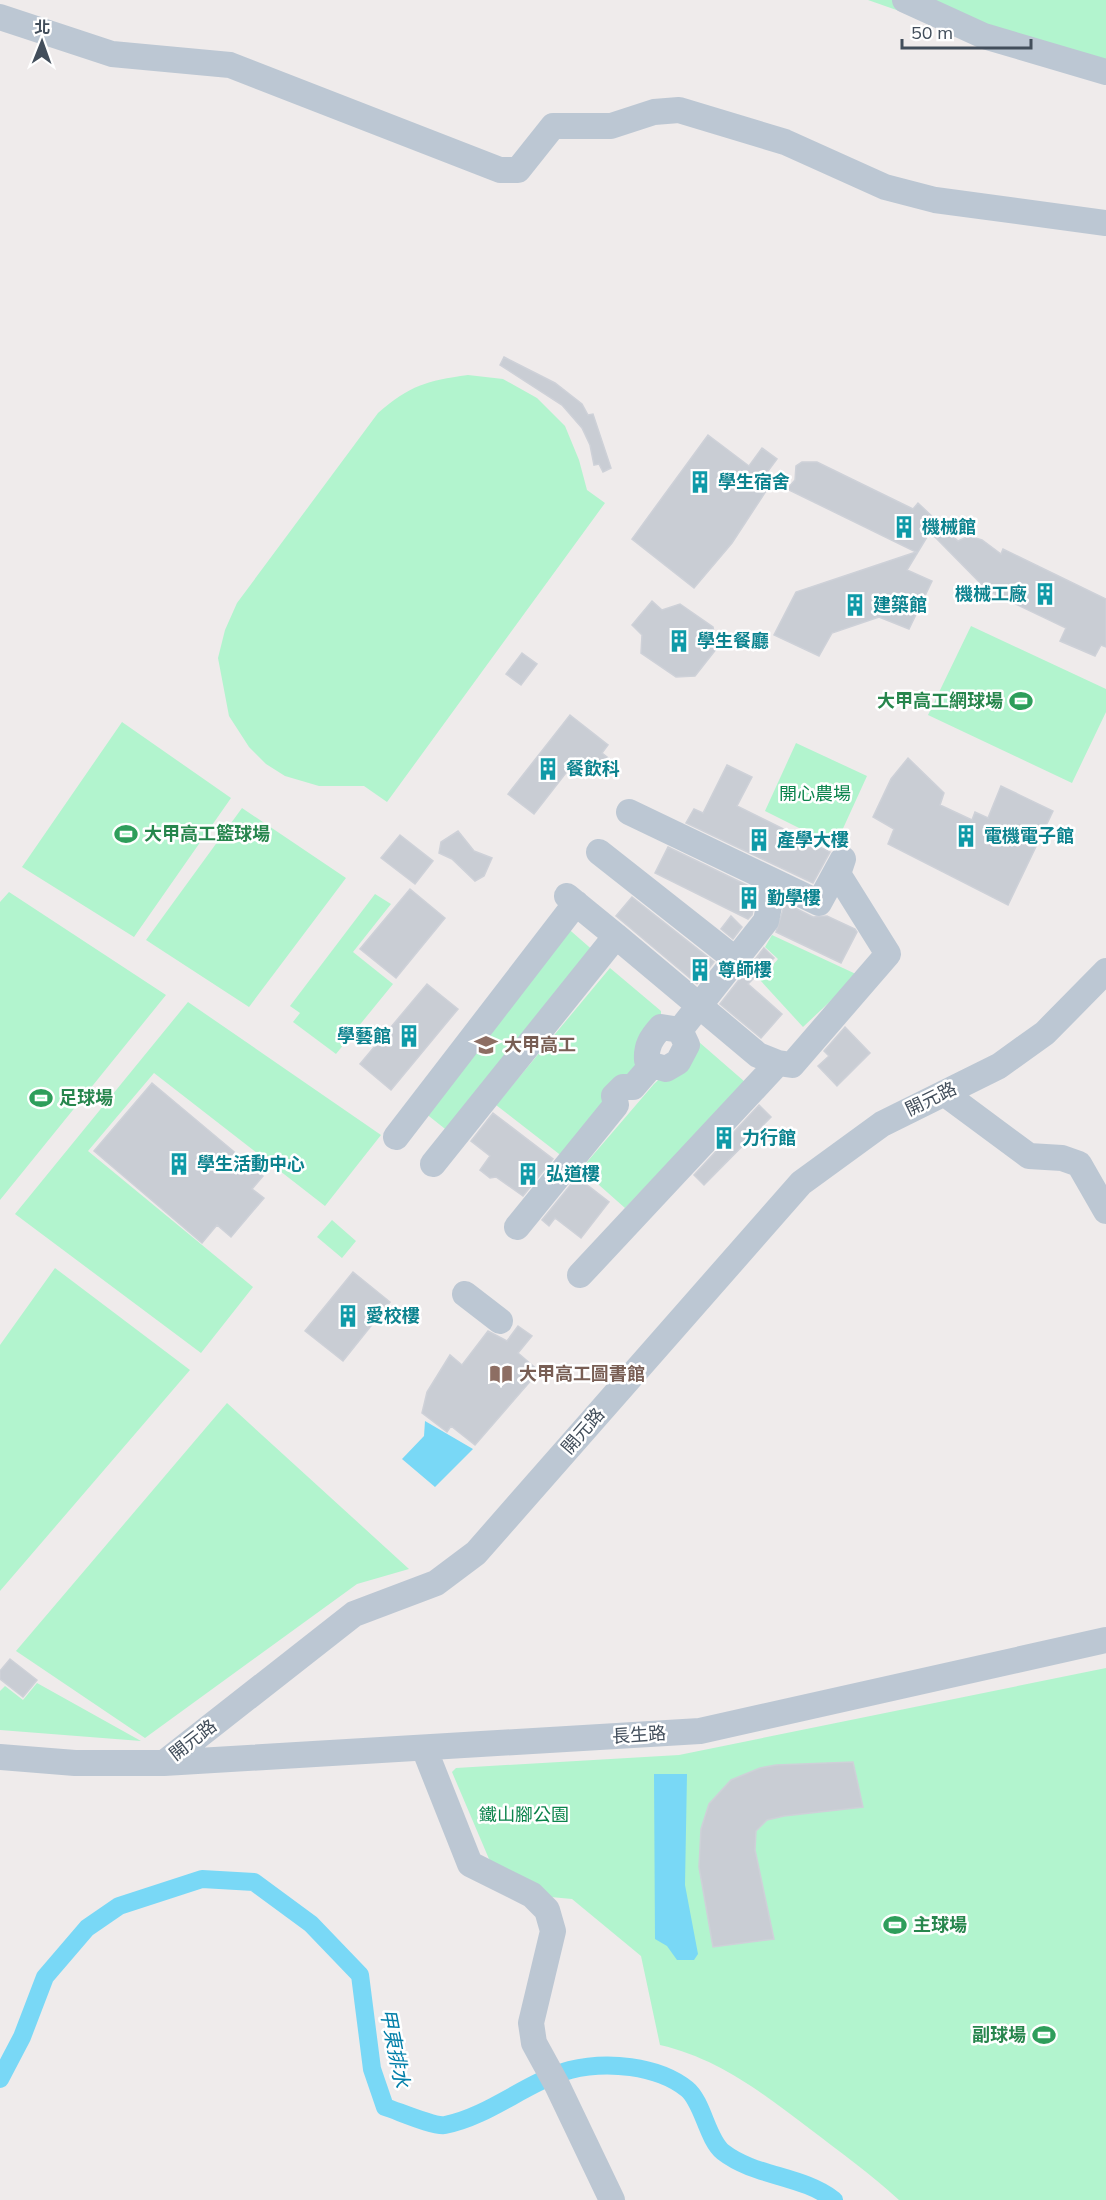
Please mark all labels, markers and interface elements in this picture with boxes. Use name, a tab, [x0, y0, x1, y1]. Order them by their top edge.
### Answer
north arrow	[12, 12, 72, 72]
scale bar	[902, 12, 1031, 50]
text: 北	[34, 17, 50, 37]
text: 50 m	[911, 21, 953, 44]
building icon: 學生宿舍	[687, 469, 713, 495]
place label: 學生宿舍	[718, 470, 790, 493]
building icon: 機械館	[891, 514, 917, 540]
place label: 機械館	[922, 515, 976, 538]
building icon: 機械工廠	[1032, 581, 1058, 607]
place label: 機械工廠	[955, 582, 1027, 605]
building icon: 建築館	[842, 592, 868, 618]
place label: 建築館	[873, 593, 927, 616]
building icon: 學生餐廳	[666, 628, 692, 654]
place label: 學生餐廳	[697, 629, 769, 652]
sports icon: 大甲高工網球場	[1008, 688, 1034, 714]
place label: 大甲高工網球場	[877, 689, 1003, 712]
building icon: 餐飲科	[535, 756, 561, 782]
place label: 餐飲科	[566, 757, 620, 780]
park label: 開心農場	[779, 782, 851, 805]
sports icon: 大甲高工籃球場	[113, 821, 139, 847]
place label: 大甲高工籃球場	[144, 822, 270, 845]
building icon: 電機電子館	[953, 823, 979, 849]
place label: 電機電子館	[984, 824, 1074, 847]
building icon: 產學大樓	[746, 827, 772, 853]
place label: 產學大樓	[777, 828, 849, 851]
building icon: 勤學樓	[736, 885, 762, 911]
place label: 勤學樓	[767, 886, 821, 909]
building icon: 尊師樓	[687, 957, 713, 983]
place label: 尊師樓	[718, 958, 772, 981]
building icon: 學藝館	[396, 1023, 422, 1049]
place label: 學藝館	[337, 1024, 391, 1047]
school or university icon: 大甲高工	[473, 1032, 499, 1058]
place label: 大甲高工	[504, 1033, 576, 1056]
street label: 開元路	[901, 1076, 960, 1121]
sports icon: 足球場	[28, 1085, 54, 1111]
place label: 足球場	[59, 1086, 113, 1109]
building icon: 力行館	[711, 1125, 737, 1151]
place label: 力行館	[742, 1126, 796, 1149]
building icon: 學生活動中心	[166, 1151, 192, 1177]
place label: 學生活動中心	[197, 1152, 305, 1175]
building icon: 弘道樓	[515, 1161, 541, 1187]
place label: 弘道樓	[546, 1162, 600, 1185]
building icon: 愛校樓	[335, 1303, 361, 1329]
place label: 愛校樓	[366, 1304, 420, 1327]
library icon: 大甲高工圖書館	[488, 1361, 514, 1387]
place label: 大甲高工圖書館	[519, 1362, 645, 1385]
street label: 開元路	[556, 1403, 609, 1459]
street label: 開元路	[164, 1714, 221, 1765]
street label: 長生路	[611, 1721, 667, 1748]
park label: 鐵山腳公園	[479, 1803, 569, 1826]
sports icon: 主球場	[882, 1912, 908, 1938]
place label: 主球場	[913, 1913, 967, 1936]
water label: 甲東排水	[376, 2006, 416, 2091]
sports icon: 副球場	[1031, 2022, 1057, 2048]
place label: 副球場	[972, 2023, 1026, 2046]

